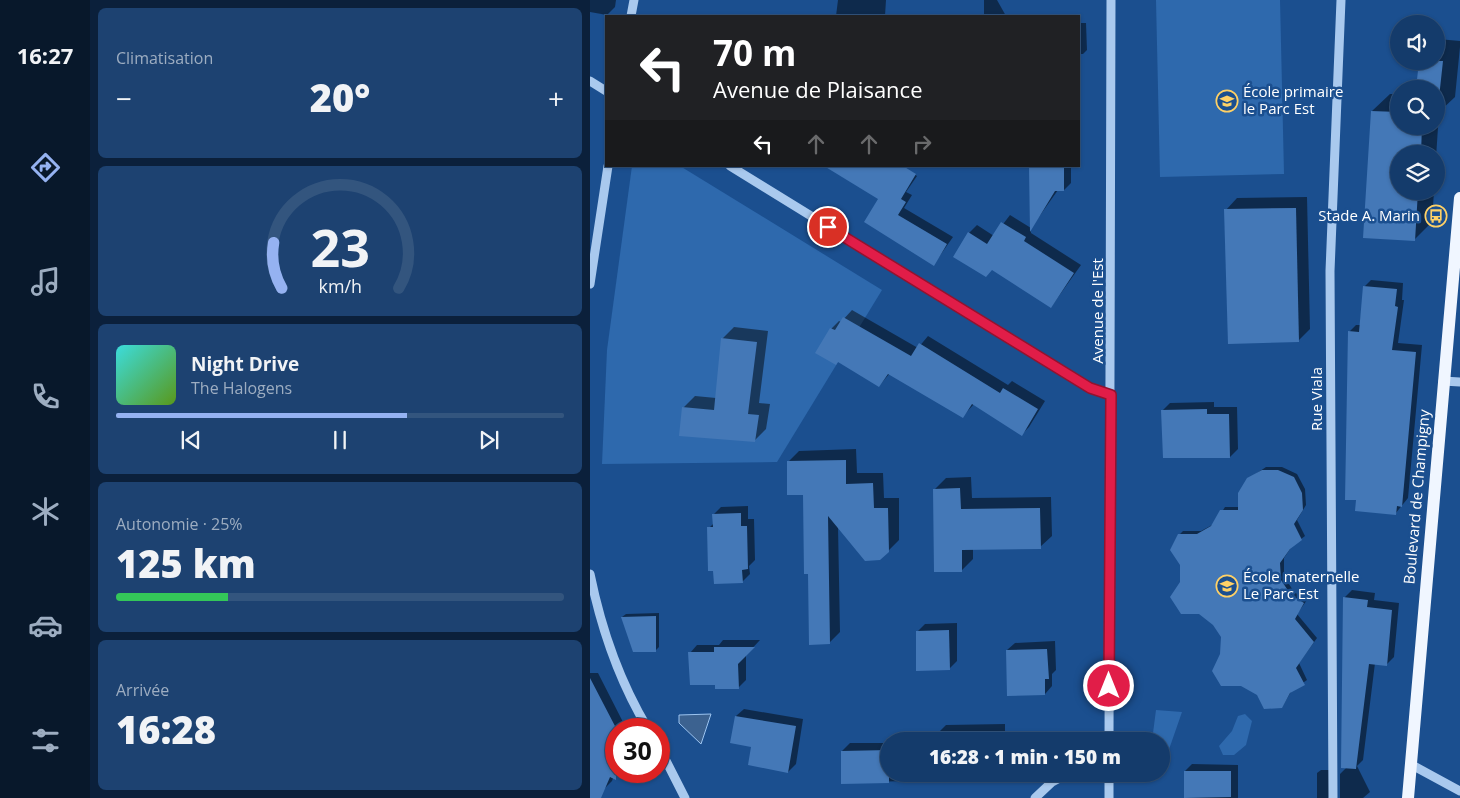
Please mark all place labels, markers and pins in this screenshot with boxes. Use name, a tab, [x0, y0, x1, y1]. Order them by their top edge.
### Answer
place label: École primaire le Parc Est	[1243, 81, 1343, 118]
school or university icon: École primaire le Parc Est	[1215, 89, 1239, 113]
bus stop icon: Stade A. Marin	[1424, 204, 1448, 228]
place label: Stade A. Marin	[1318, 205, 1420, 225]
pin	[807, 206, 849, 248]
place label: École maternelle Le Parc Est	[1243, 566, 1359, 603]
school or university icon: École maternelle Le Parc Est	[1215, 574, 1239, 598]

